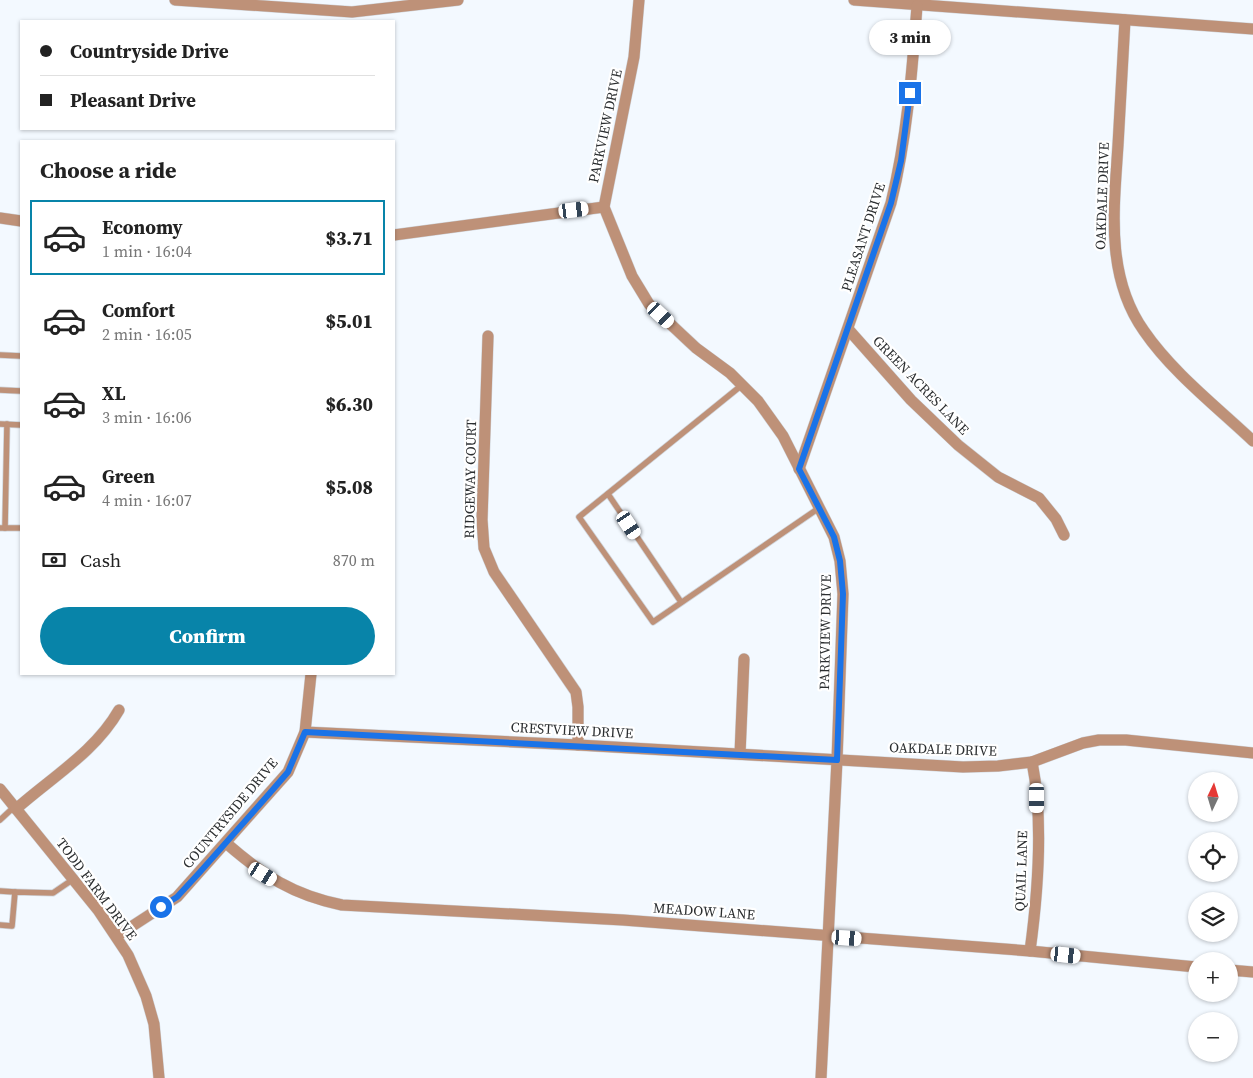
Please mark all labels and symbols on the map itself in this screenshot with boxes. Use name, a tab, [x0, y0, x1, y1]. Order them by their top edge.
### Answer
callout: 3 min	[869, 21, 951, 56]
street label: PARKVIEW DRIVE	[583, 67, 627, 185]
route end	[899, 82, 921, 104]
street label: OAKDALE DRIVE	[1090, 142, 1114, 250]
street label: PLEASANT DRIVE	[836, 180, 890, 294]
car	[558, 201, 589, 219]
car	[644, 299, 677, 331]
street label: GREEN ACRES LANE	[868, 331, 974, 439]
street label: RIDGEWAY COURT	[459, 419, 481, 539]
car	[614, 508, 643, 542]
street label: PARKVIEW DRIVE	[814, 574, 836, 690]
street label: CRESTVIEW DRIVE	[510, 717, 634, 743]
street label: OAKDALE DRIVE	[889, 737, 997, 761]
street label: COUNTRYSIDE DRIVE	[178, 753, 282, 873]
north arrow	[1188, 772, 1238, 822]
car	[1029, 783, 1044, 813]
street label: QUAIL LANE	[1010, 830, 1032, 912]
street label: TODD FARM DRIVE	[52, 834, 142, 944]
car	[246, 860, 279, 888]
route start	[150, 896, 172, 918]
street label: MEADOW LANE	[652, 897, 756, 925]
car	[831, 929, 862, 947]
car	[1050, 946, 1081, 964]

